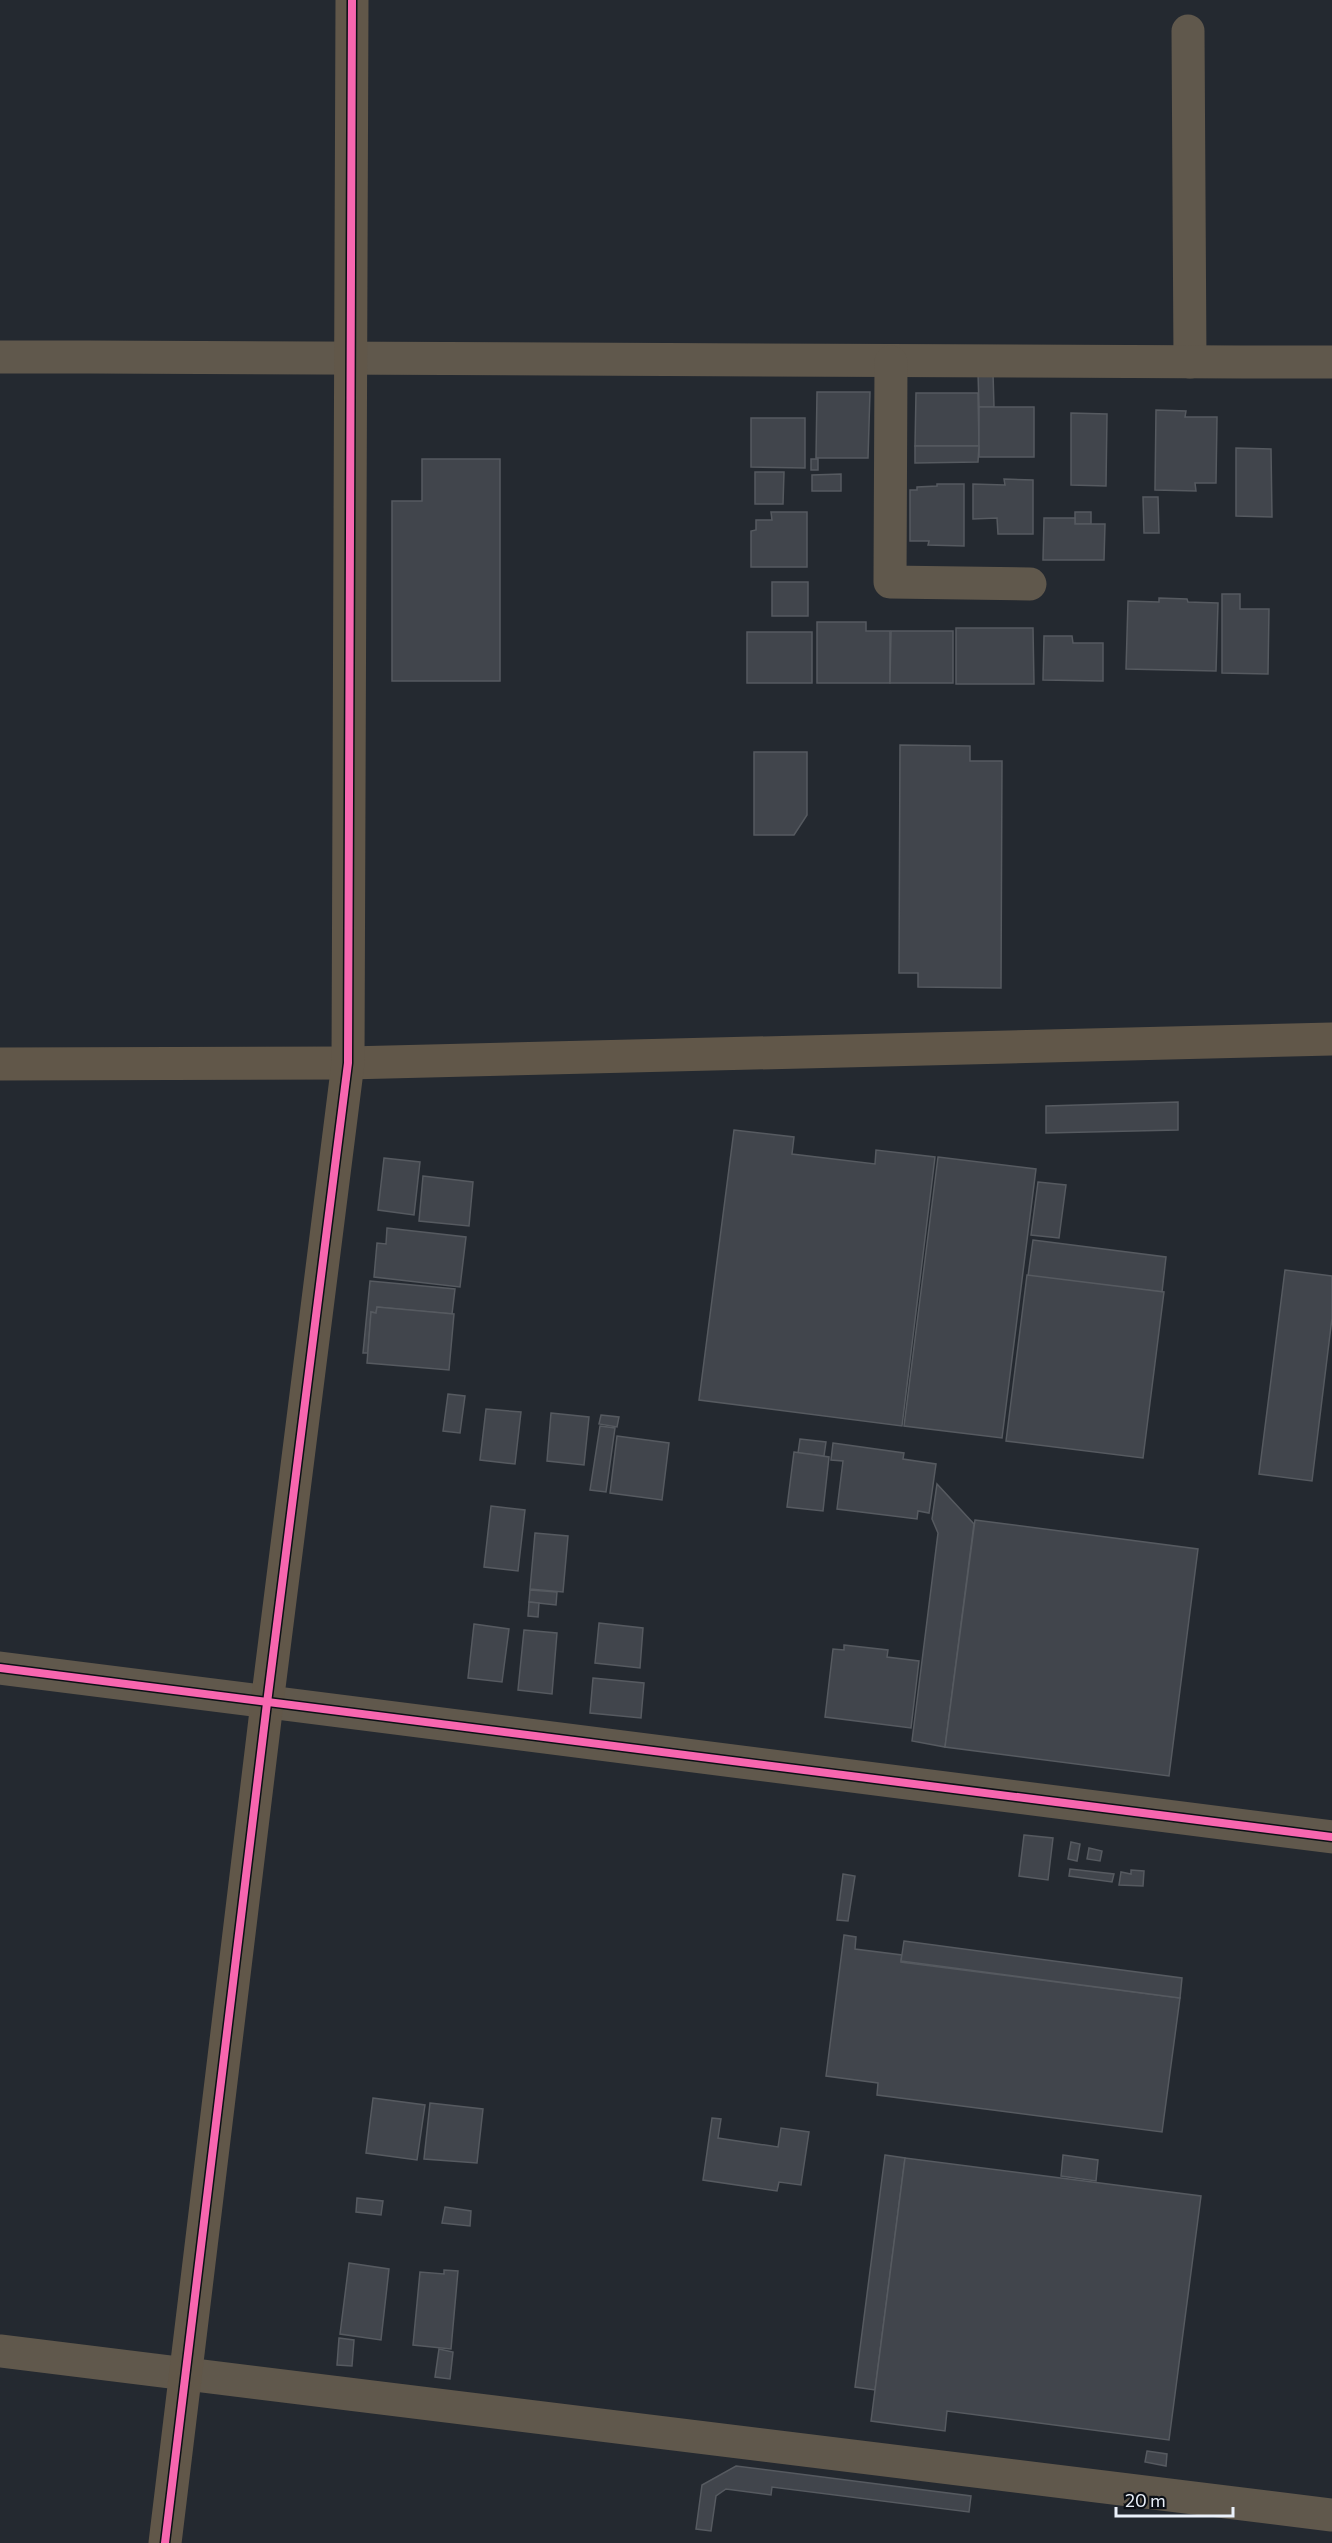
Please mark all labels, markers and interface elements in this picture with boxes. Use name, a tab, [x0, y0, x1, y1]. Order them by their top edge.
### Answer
scale bar	[1116, 2480, 1233, 2518]
text: 20 m	[1125, 2489, 1166, 2511]

